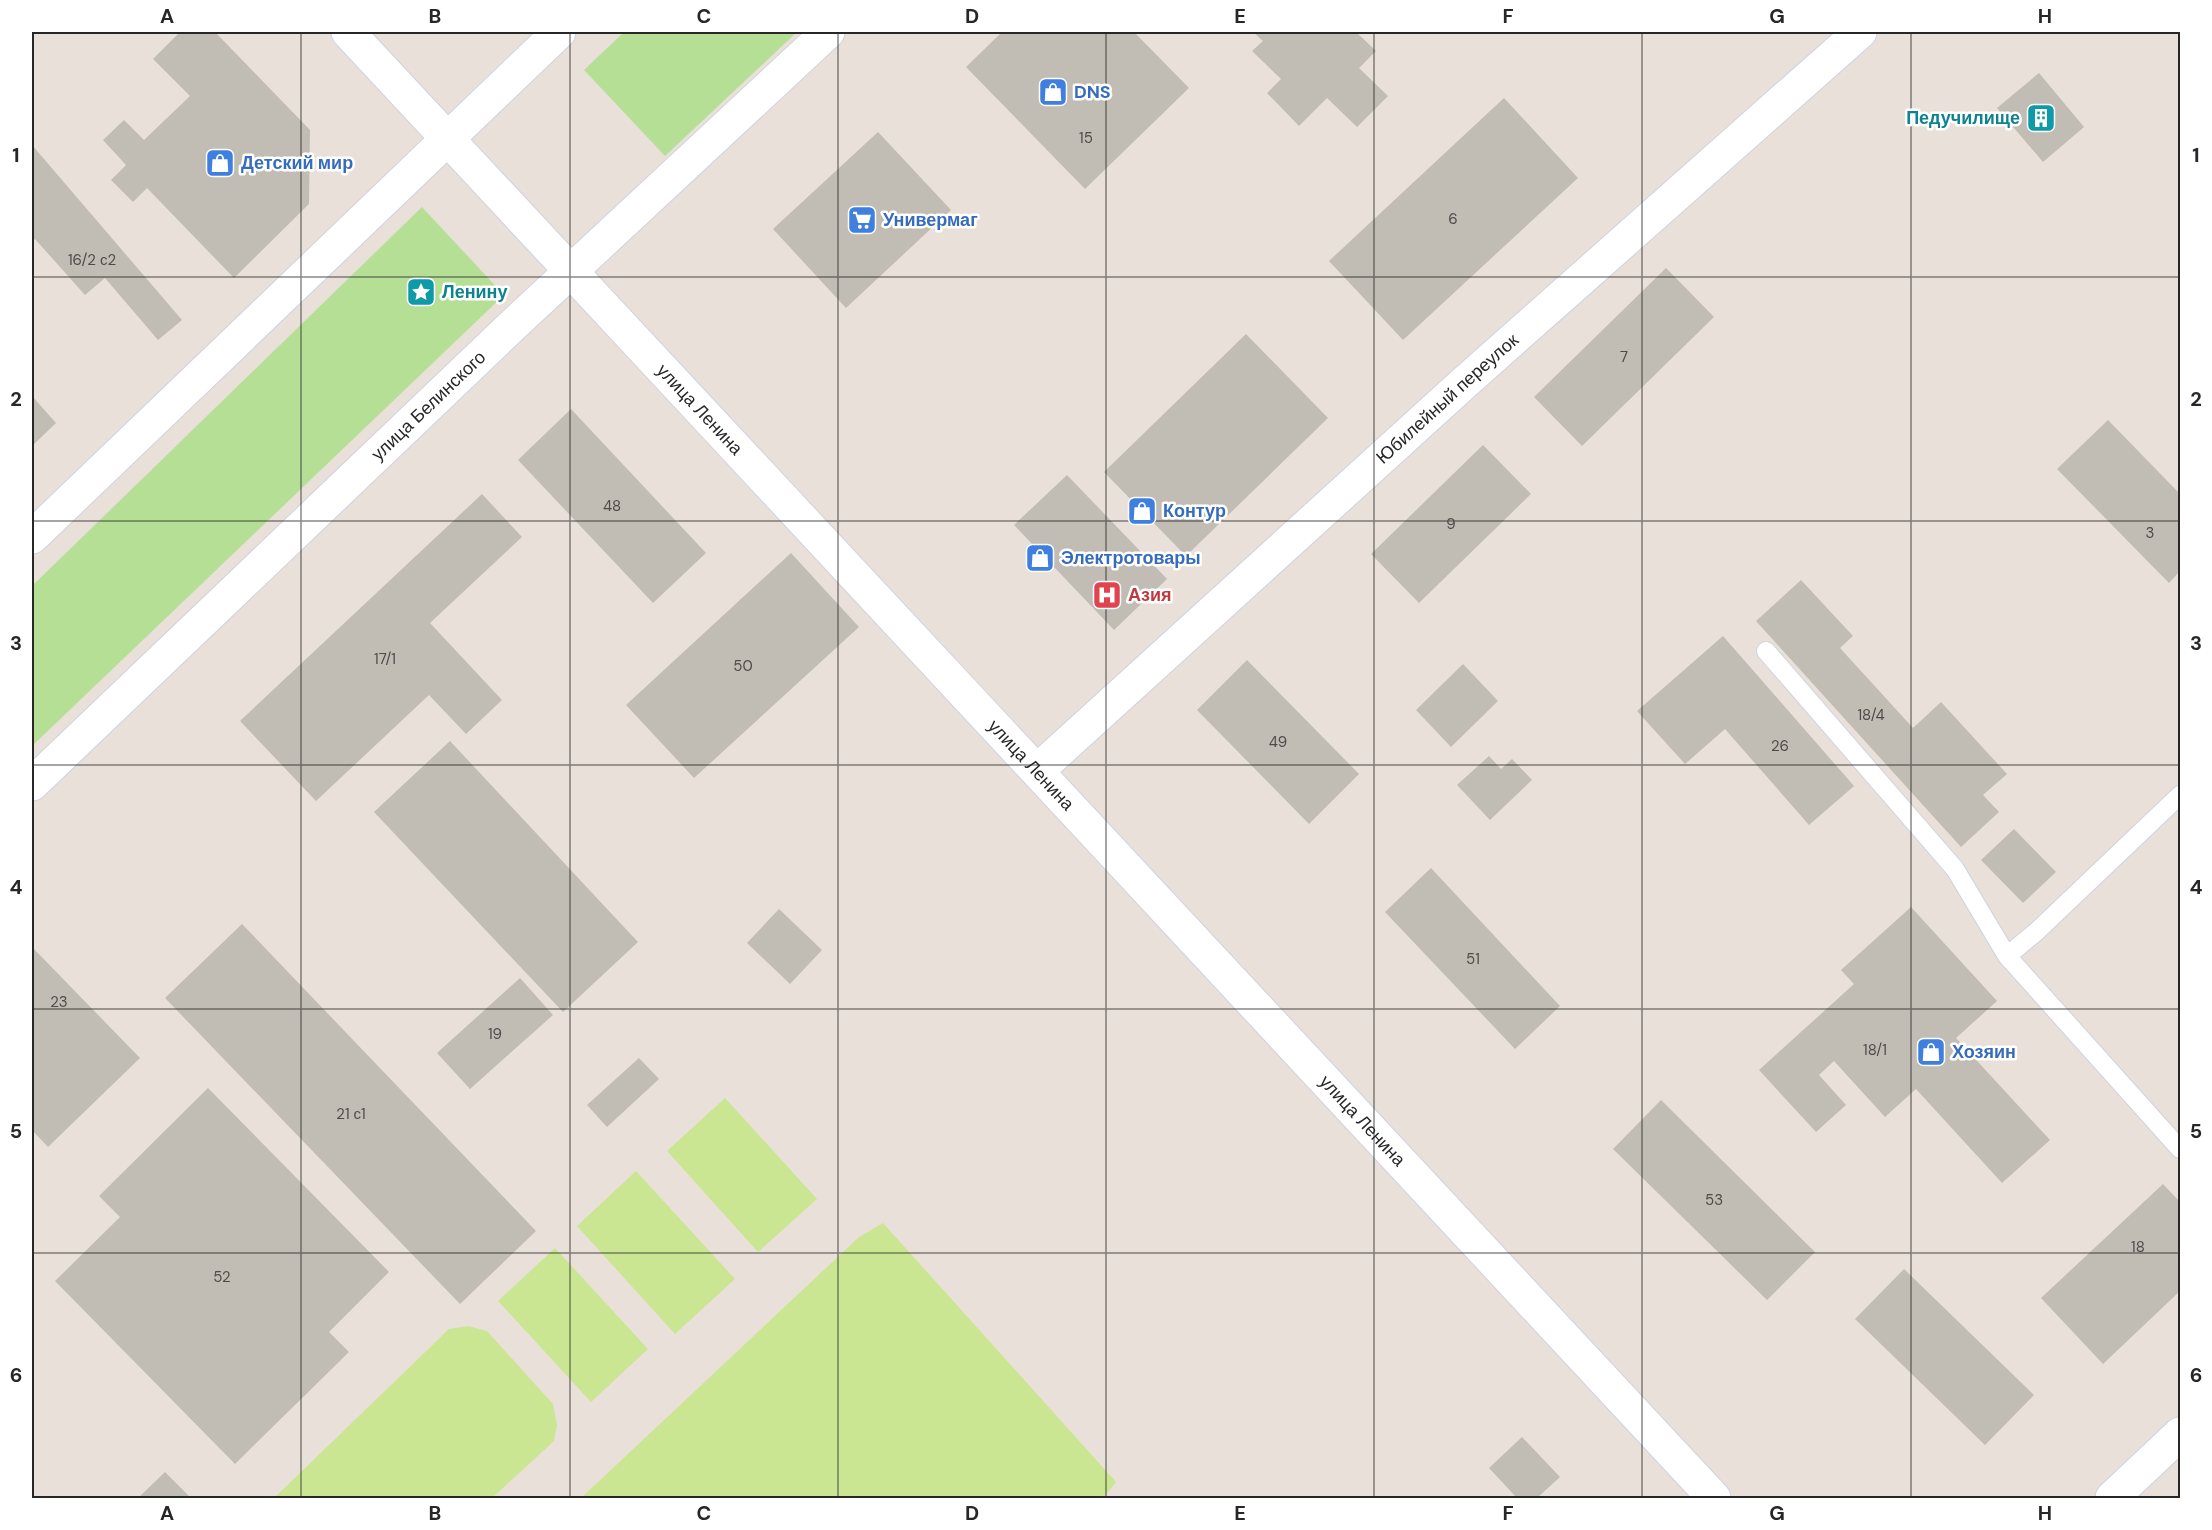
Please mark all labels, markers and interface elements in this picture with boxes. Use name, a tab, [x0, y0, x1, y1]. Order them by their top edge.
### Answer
text: A	[160, 3, 174, 29]
text: B	[429, 3, 441, 29]
text: C	[697, 3, 711, 29]
text: D	[965, 3, 979, 29]
text: E	[1234, 3, 1246, 29]
text: F	[1502, 3, 1514, 29]
text: G	[1769, 3, 1785, 29]
text: H	[2038, 3, 2052, 29]
shop icon: DNS	[1037, 76, 1069, 108]
place label: DNS	[1074, 80, 1111, 104]
building icon: Педучилище	[2025, 102, 2057, 134]
place label: Педучилище	[1906, 106, 2020, 130]
house number: 15	[1079, 128, 1093, 148]
text: 1	[12, 142, 20, 168]
text: 1	[2192, 142, 2200, 168]
shop icon: Детский мир	[204, 147, 236, 179]
place label: Детский мир	[241, 151, 353, 175]
supermarket icon: Универмаг	[846, 204, 878, 236]
place label: Универмаг	[883, 208, 978, 232]
house number: 6	[1448, 209, 1458, 229]
house number: 16/2 с2	[68, 250, 116, 270]
place icon: Ленину	[405, 276, 437, 308]
place label: Ленину	[442, 280, 507, 304]
street label: Юбилейный переулок	[1371, 328, 1524, 469]
street label: улица Белинского	[366, 345, 491, 466]
house number: 7	[1620, 347, 1628, 367]
street label: улица Ленина	[651, 359, 749, 461]
text: 2	[10, 386, 22, 412]
text: 2	[2190, 386, 2202, 412]
shop icon: Контур	[1126, 495, 1158, 527]
house number: 48	[603, 496, 621, 516]
place label: Контур	[1163, 499, 1226, 523]
house number: 9	[1446, 514, 1456, 534]
house number: 3	[2146, 523, 2154, 543]
shop icon: Электротовары	[1024, 542, 1056, 574]
place label: Электротовары	[1061, 546, 1201, 570]
hospital icon: Азия	[1091, 579, 1123, 611]
place label: Азия	[1128, 583, 1172, 607]
text: 3	[10, 630, 22, 656]
text: 3	[2190, 630, 2202, 656]
house number: 17/1	[374, 649, 396, 669]
house number: 50	[733, 656, 753, 676]
house number: 18/4	[1857, 705, 1885, 725]
street label: улица Ленина	[983, 714, 1080, 816]
house number: 49	[1269, 732, 1287, 752]
house number: 26	[1771, 736, 1789, 756]
text: 4	[10, 874, 23, 900]
text: 4	[2190, 874, 2203, 900]
house number: 51	[1466, 949, 1480, 969]
house number: 23	[50, 992, 68, 1012]
house number: 19	[488, 1024, 502, 1044]
shop icon: Хозяин	[1915, 1036, 1947, 1068]
house number: 18/1	[1863, 1040, 1887, 1060]
place label: Хозяин	[1952, 1040, 2016, 1064]
street label: улица Ленина	[1314, 1070, 1411, 1172]
house number: 21 с1	[336, 1104, 366, 1124]
text: 5	[10, 1118, 22, 1144]
text: 5	[2190, 1118, 2202, 1144]
house number: 53	[1705, 1190, 1723, 1210]
house number: 18	[2131, 1237, 2145, 1257]
house number: 52	[213, 1267, 231, 1287]
text: 6	[10, 1362, 22, 1388]
text: 6	[2190, 1362, 2202, 1388]
text: A	[160, 1500, 174, 1526]
text: B	[429, 1500, 441, 1526]
text: C	[697, 1500, 711, 1526]
text: D	[965, 1500, 979, 1526]
text: E	[1234, 1500, 1246, 1526]
text: F	[1502, 1500, 1514, 1526]
text: G	[1769, 1500, 1785, 1526]
text: H	[2038, 1500, 2052, 1526]

